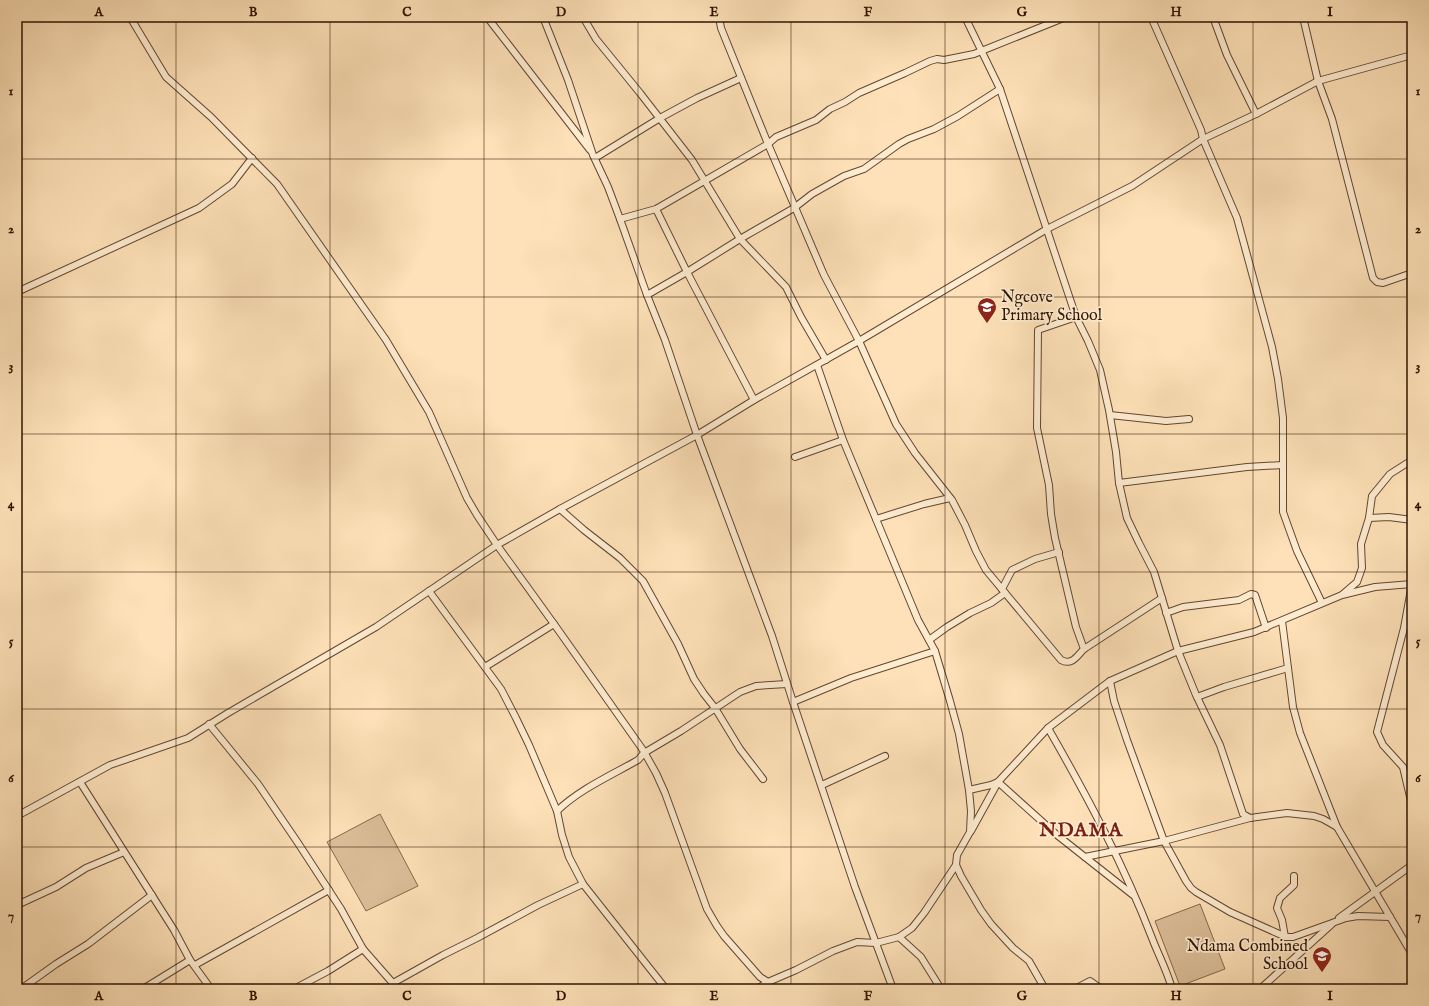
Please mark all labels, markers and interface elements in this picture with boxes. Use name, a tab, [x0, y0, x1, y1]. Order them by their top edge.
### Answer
text: A	[94, 4, 105, 21]
text: B	[249, 4, 258, 21]
text: C	[402, 4, 412, 21]
text: D	[556, 4, 567, 21]
text: E	[709, 4, 719, 21]
text: F	[864, 4, 873, 21]
text: G	[1017, 4, 1028, 21]
text: H	[1170, 4, 1182, 21]
text: I	[1327, 4, 1333, 21]
text: 1	[9, 83, 14, 100]
text: 1	[1416, 83, 1421, 100]
text: 2	[8, 221, 14, 238]
text: 2	[1415, 221, 1421, 238]
place label: Ngcove Primary School	[1001, 288, 1103, 326]
school or university icon: Ngcove Primary School	[976, 296, 998, 324]
text: 3	[9, 358, 14, 375]
text: 3	[1416, 358, 1421, 375]
text: 4	[8, 496, 15, 513]
text: 4	[1415, 496, 1422, 513]
text: 5	[9, 633, 14, 650]
text: 5	[1416, 633, 1421, 650]
text: 6	[8, 770, 14, 787]
text: 6	[1415, 770, 1421, 787]
district label: NDAMA	[1038, 818, 1123, 843]
text: 7	[8, 908, 14, 925]
text: 7	[1415, 908, 1421, 925]
place label: Ndama Combined School	[1187, 937, 1309, 975]
school or university icon: Ndama Combined School	[1311, 945, 1333, 973]
text: A	[94, 988, 105, 1005]
text: B	[249, 988, 258, 1005]
text: C	[402, 988, 412, 1005]
text: D	[556, 988, 567, 1005]
text: E	[709, 988, 719, 1005]
text: F	[864, 988, 873, 1005]
text: G	[1017, 988, 1028, 1005]
text: H	[1170, 988, 1182, 1005]
text: I	[1327, 988, 1333, 1005]

